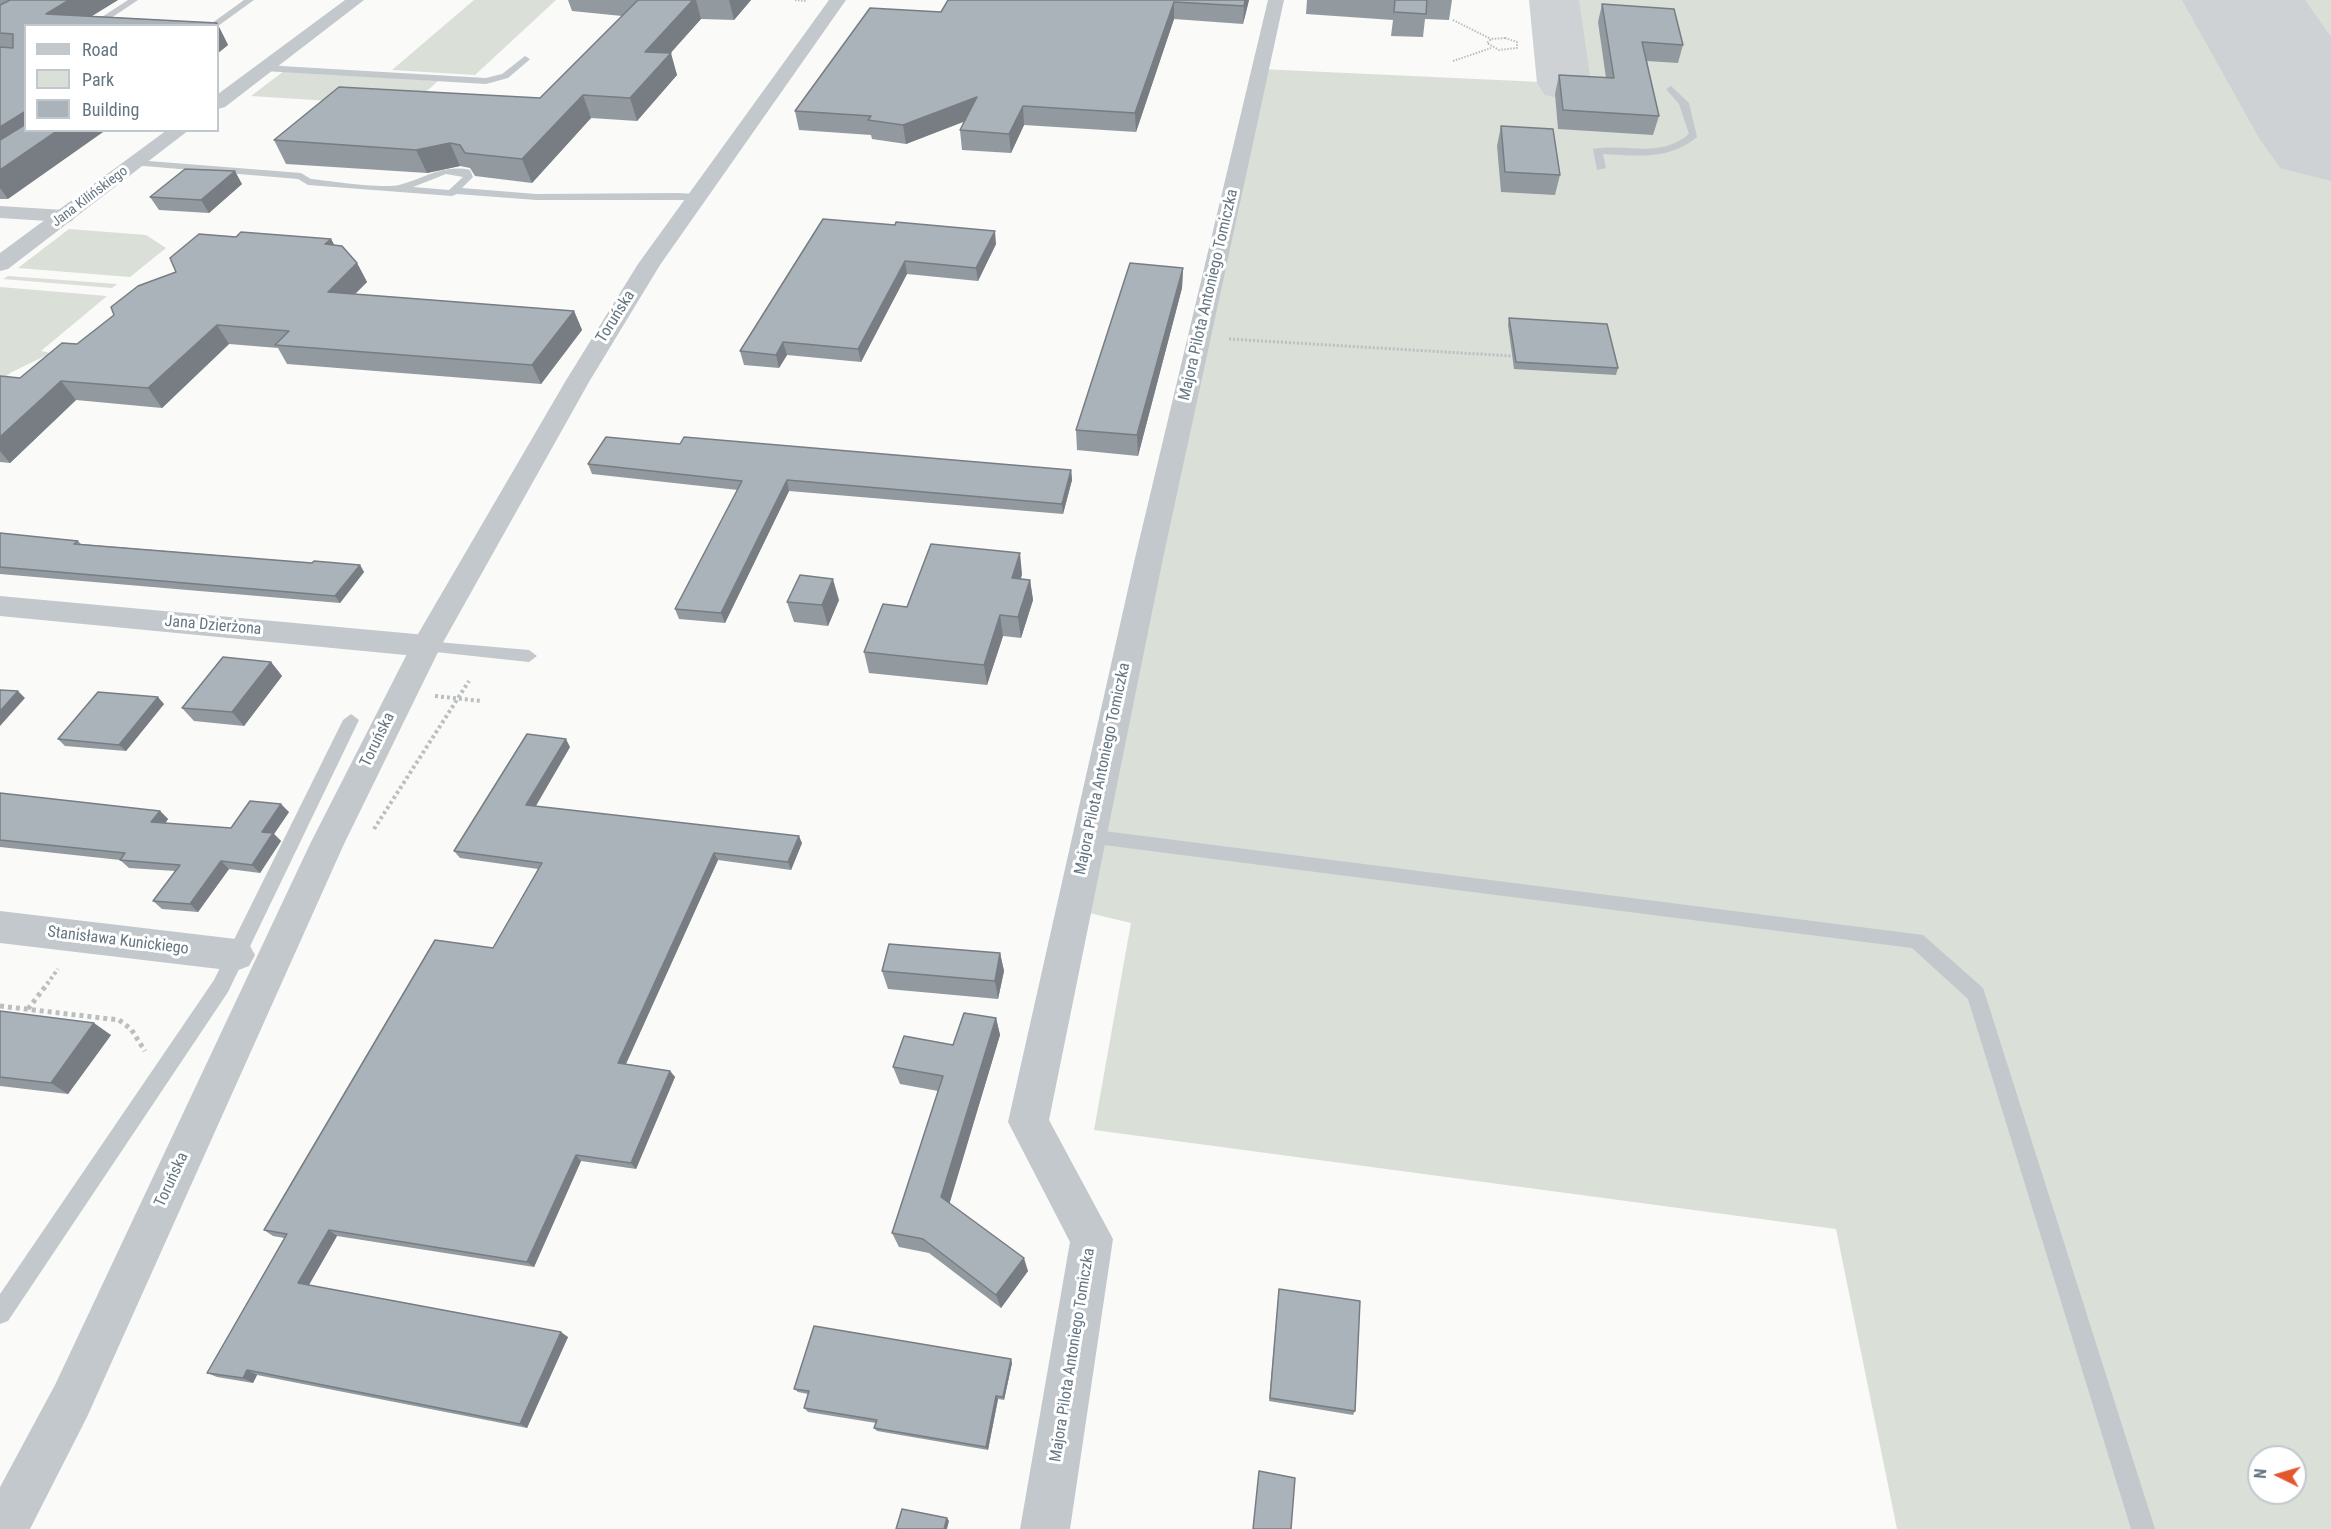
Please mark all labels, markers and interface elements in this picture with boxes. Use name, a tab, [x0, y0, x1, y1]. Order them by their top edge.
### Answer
legend	[24, 24, 219, 132]
text: Road	[82, 39, 118, 60]
text: Park	[82, 69, 114, 90]
text: Building	[82, 99, 139, 120]
street label: Jana Kilińskiego	[49, 163, 131, 231]
street label: Majora Pilota Antoniego Tomiczka	[1175, 187, 1243, 403]
street label: Toruńska	[592, 287, 640, 347]
street label: Jana Dzierżona	[164, 612, 262, 640]
street label: Majora Pilota Antoniego Tomiczka	[1071, 661, 1135, 877]
street label: Toruńska	[357, 710, 399, 770]
street label: Stanisława Kunickiego	[46, 923, 190, 959]
street label: Toruńska	[151, 1150, 193, 1210]
street label: Majora Pilota Antoniego Tomiczka	[1047, 1247, 1099, 1463]
north arrow	[2247, 1445, 2307, 1505]
text: N	[2251, 1468, 2270, 1479]

